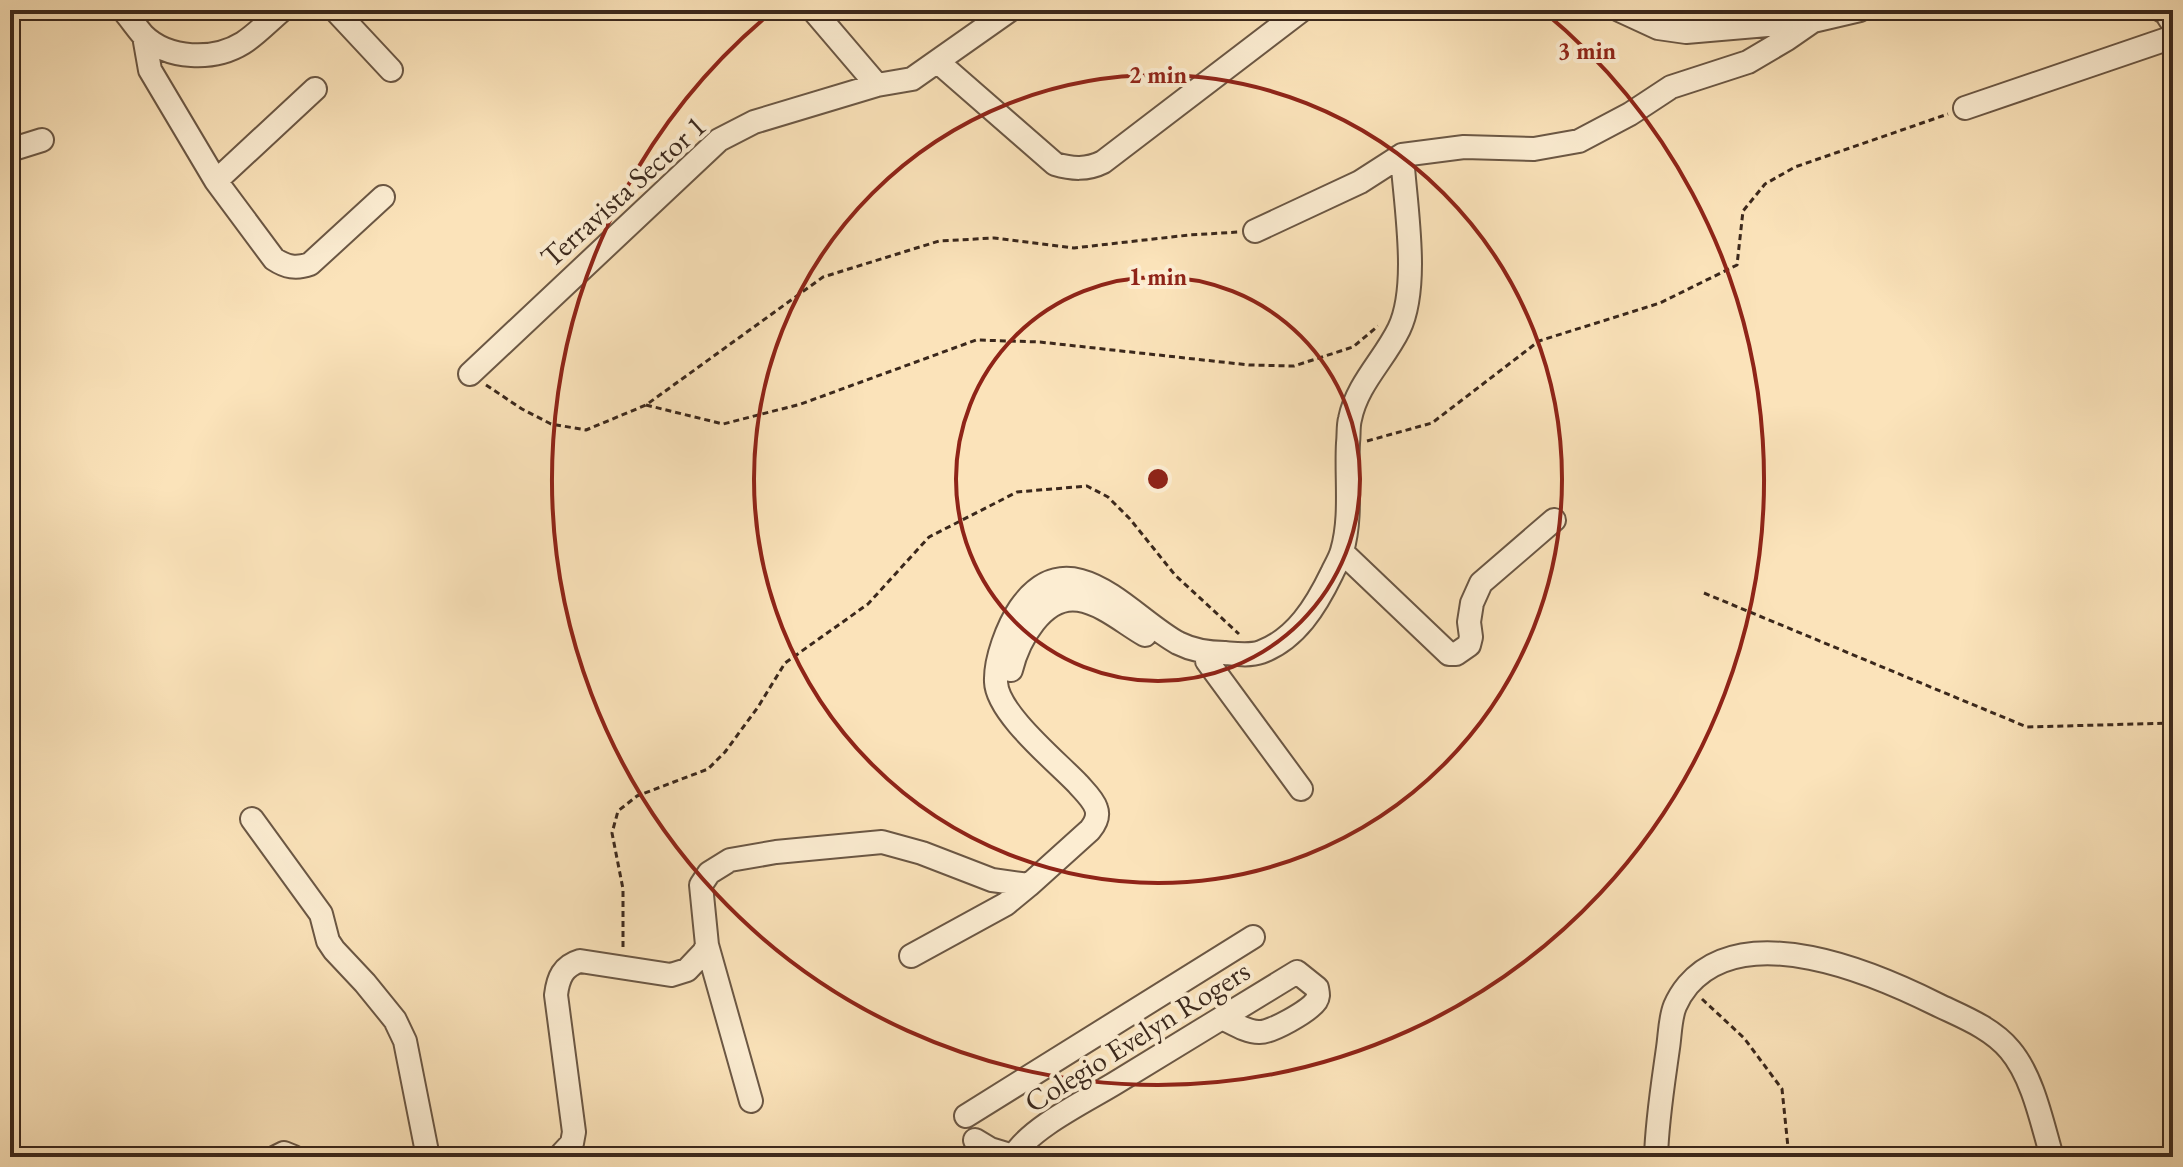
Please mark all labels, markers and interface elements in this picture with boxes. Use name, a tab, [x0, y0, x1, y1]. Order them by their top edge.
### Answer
text: 3 min	[1558, 35, 1617, 66]
text: 2 min	[1129, 59, 1188, 90]
street label: Terravista Sector 1	[532, 106, 714, 276]
text: 1 min	[1129, 261, 1188, 292]
centre of rings	[1144, 465, 1172, 493]
street label: Colegio Evelyn Rogers	[1017, 951, 1257, 1121]

